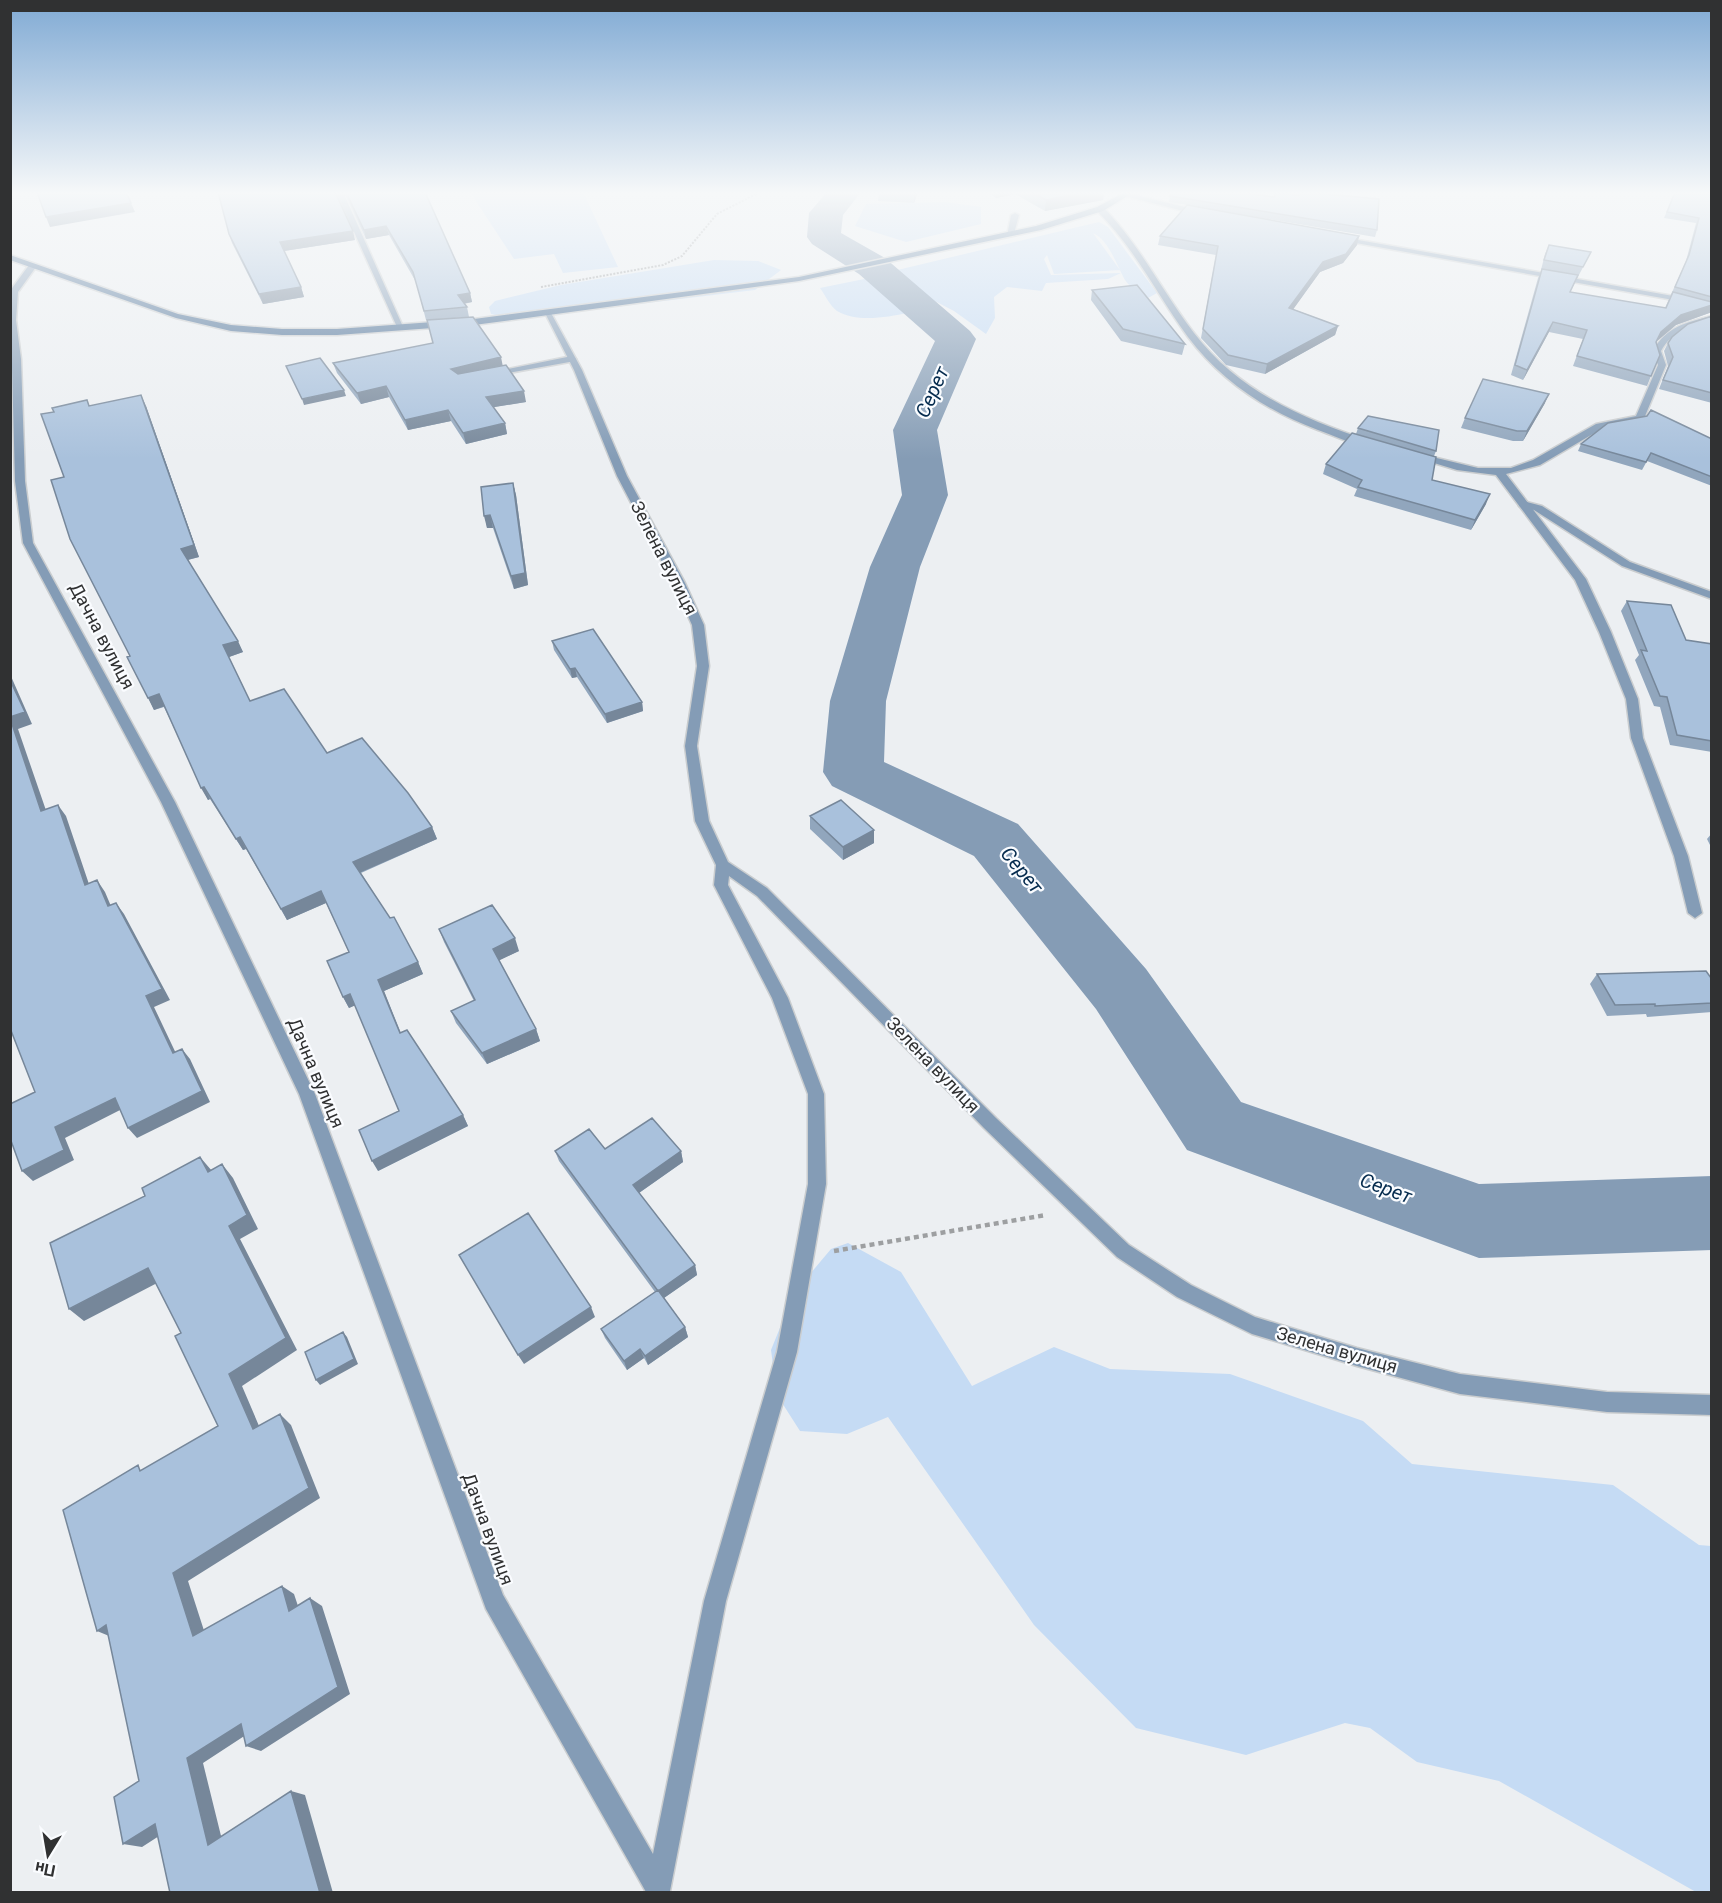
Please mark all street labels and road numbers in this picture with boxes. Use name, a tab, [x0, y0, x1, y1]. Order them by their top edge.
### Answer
street label: Зелена вулиця	[627, 497, 702, 618]
street label: Дачна вулиця	[66, 579, 139, 693]
street label: Зелена вулиця	[883, 1013, 984, 1117]
street label: Дачна вулиця	[284, 1015, 349, 1131]
street label: Зелена вулиця	[1274, 1322, 1400, 1377]
street label: Дачна вулиця	[458, 1470, 518, 1588]

